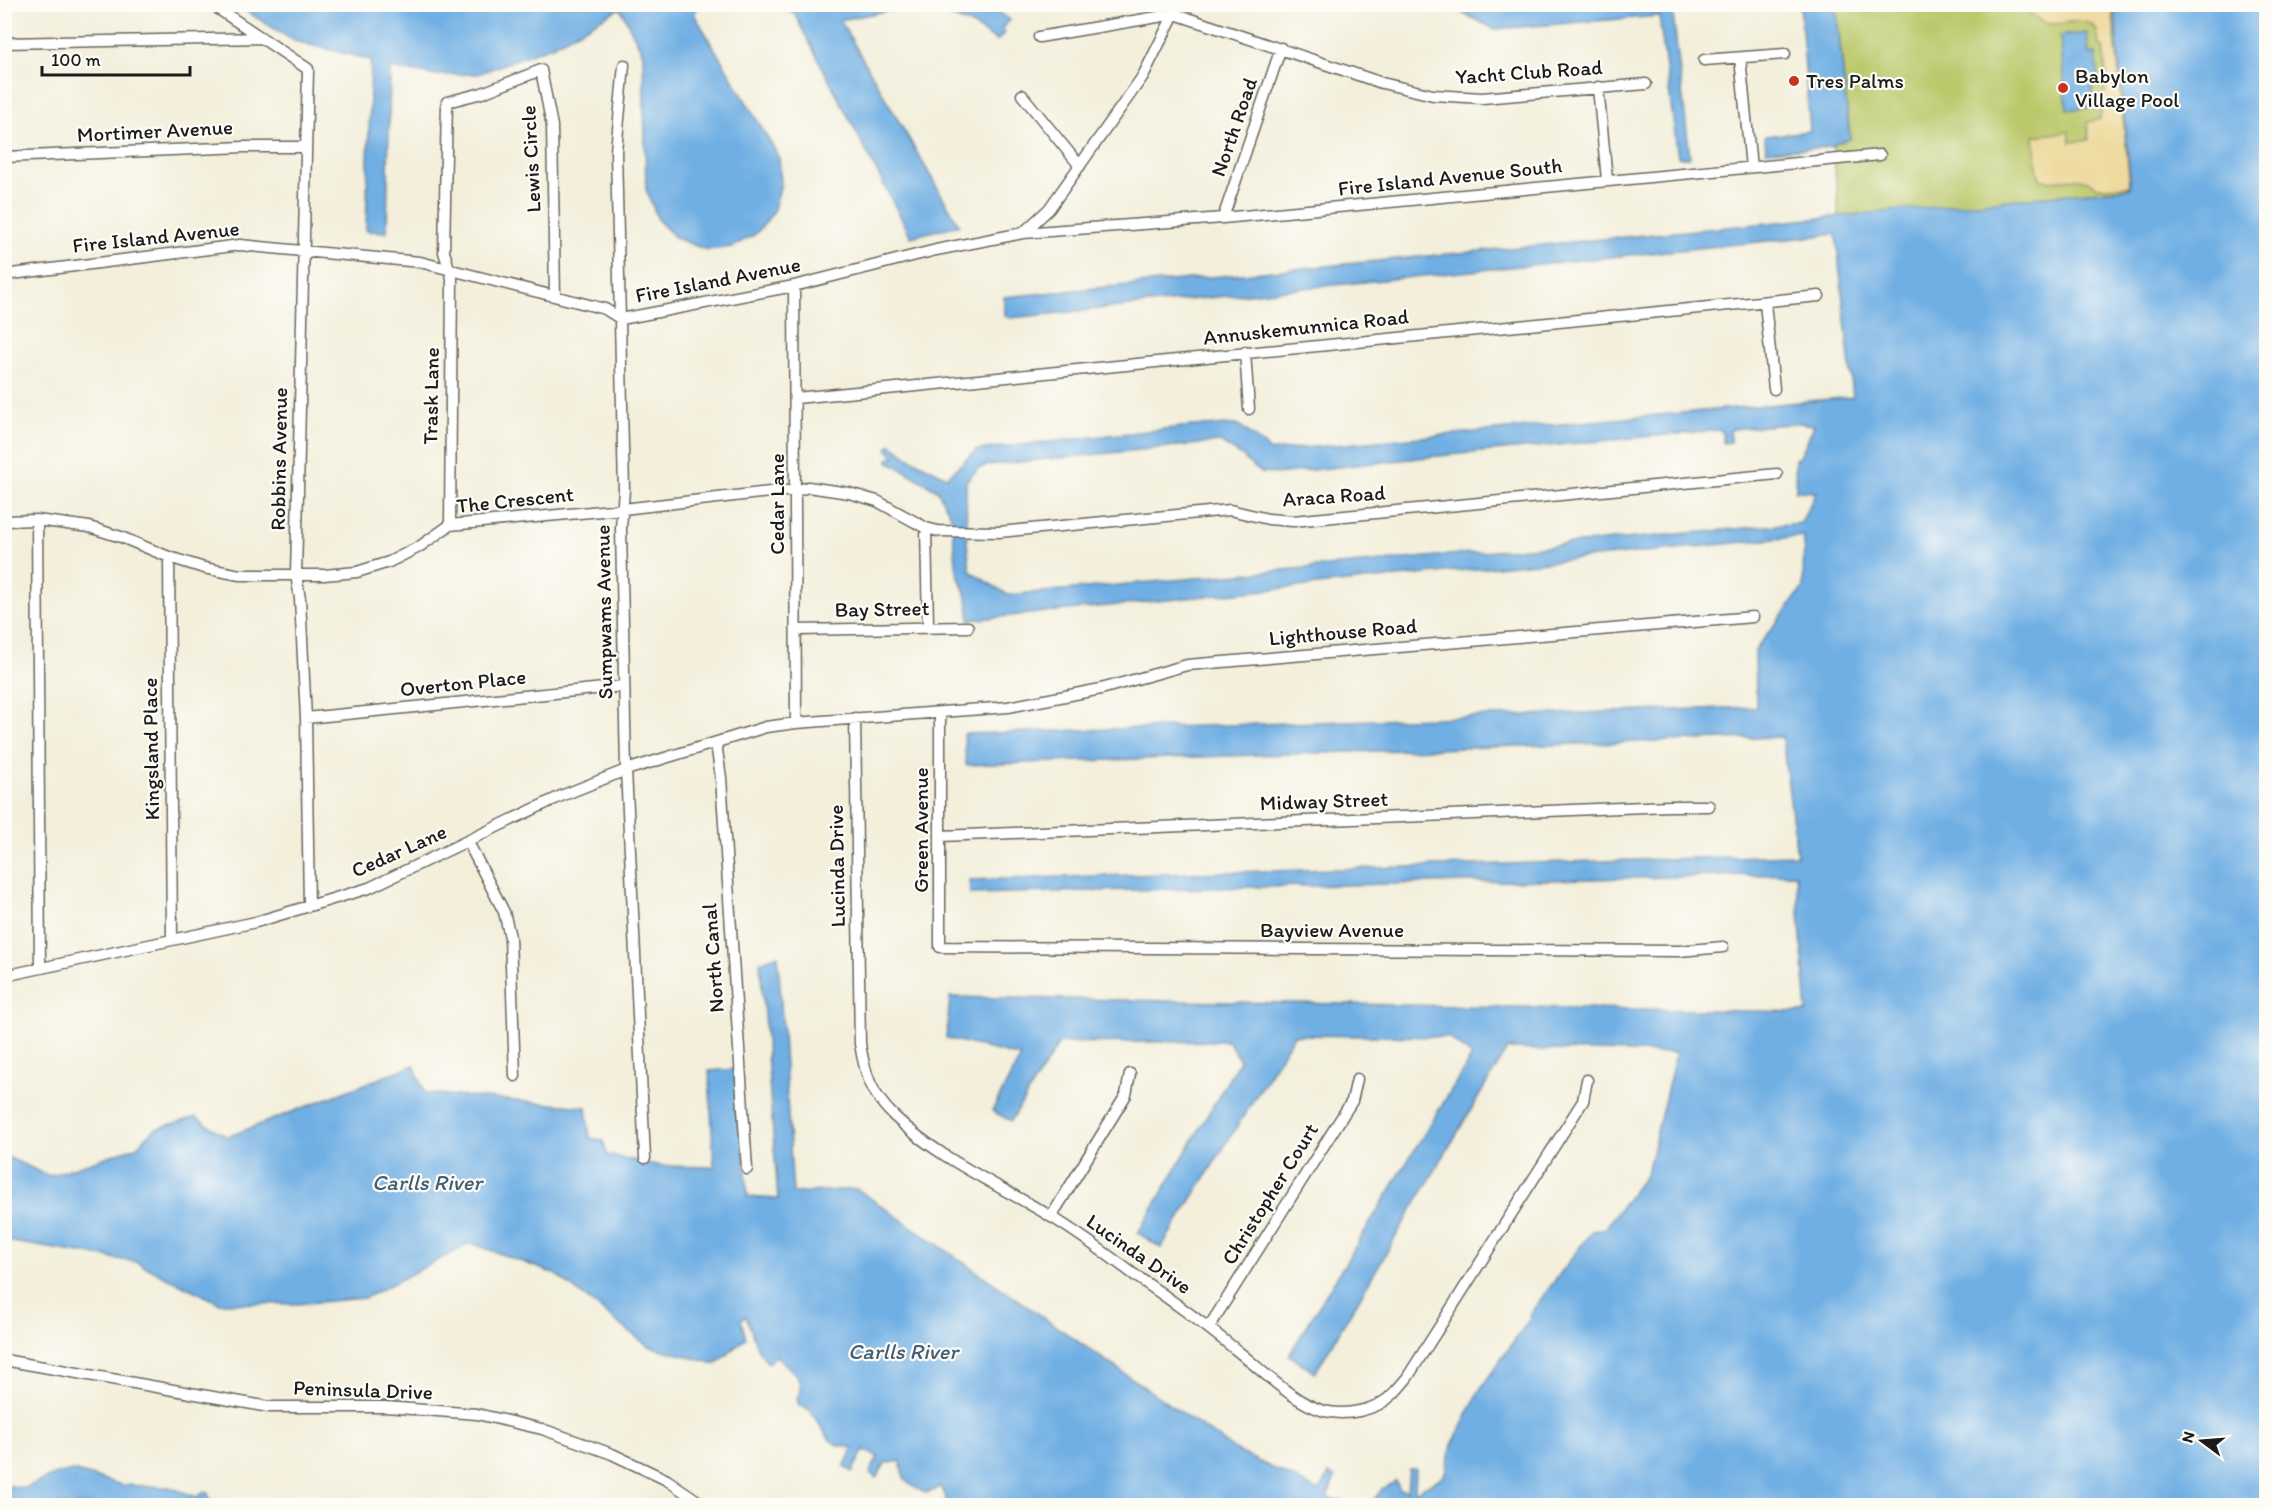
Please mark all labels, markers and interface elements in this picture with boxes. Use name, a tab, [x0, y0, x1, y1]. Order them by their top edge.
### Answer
scale bar	[42, 39, 190, 77]
text: 100 m	[51, 49, 101, 71]
street label: Yacht Club Road	[1455, 54, 1604, 89]
place label: Babylon Village Pool	[2075, 63, 2179, 112]
place label: Tres Palms	[1806, 68, 1904, 93]
street label: North Road	[1205, 74, 1262, 180]
marker: Tres Palms	[1787, 74, 1801, 88]
marker: Babylon Village Pool	[2056, 81, 2070, 95]
street label: Lewis Circle	[515, 105, 546, 213]
street label: Mortimer Avenue	[76, 114, 234, 147]
street label: Fire Island Avenue South	[1337, 152, 1563, 201]
street label: Fire Island Avenue	[71, 215, 241, 258]
street label: Fire Island Avenue	[633, 251, 803, 308]
street label: Annuskemunnica Road	[1202, 303, 1410, 350]
street label: Trask Lane	[417, 347, 444, 445]
street label: Robbins Avenue	[265, 387, 292, 531]
street label: Cedar Lane	[764, 453, 789, 555]
street label: Araca Road	[1282, 479, 1387, 512]
street label: The Crescent	[455, 481, 575, 518]
street label: Sumpwams Avenue	[589, 525, 618, 699]
street label: Bay Street	[834, 595, 930, 622]
street label: Lighthouse Road	[1268, 613, 1419, 650]
street label: Overton Place	[399, 663, 527, 702]
street label: Kingsland Place	[137, 677, 164, 821]
street label: Green Avenue	[908, 767, 933, 893]
street label: Midway Street	[1259, 786, 1389, 815]
street label: Lucinda Drive	[823, 804, 850, 928]
street label: Cedar Lane	[347, 818, 450, 883]
street label: North Canal	[696, 902, 729, 1014]
street label: Bayview Avenue	[1260, 917, 1404, 942]
street label: Christopher Court	[1216, 1118, 1323, 1269]
water label: Carlls River	[372, 1169, 484, 1196]
street label: Lucinda Drive	[1082, 1208, 1197, 1299]
water label: Carlls River	[848, 1338, 960, 1365]
street label: Peninsula Drive	[293, 1375, 433, 1404]
north arrow	[2172, 1411, 2232, 1471]
text: N	[2177, 1429, 2199, 1445]

